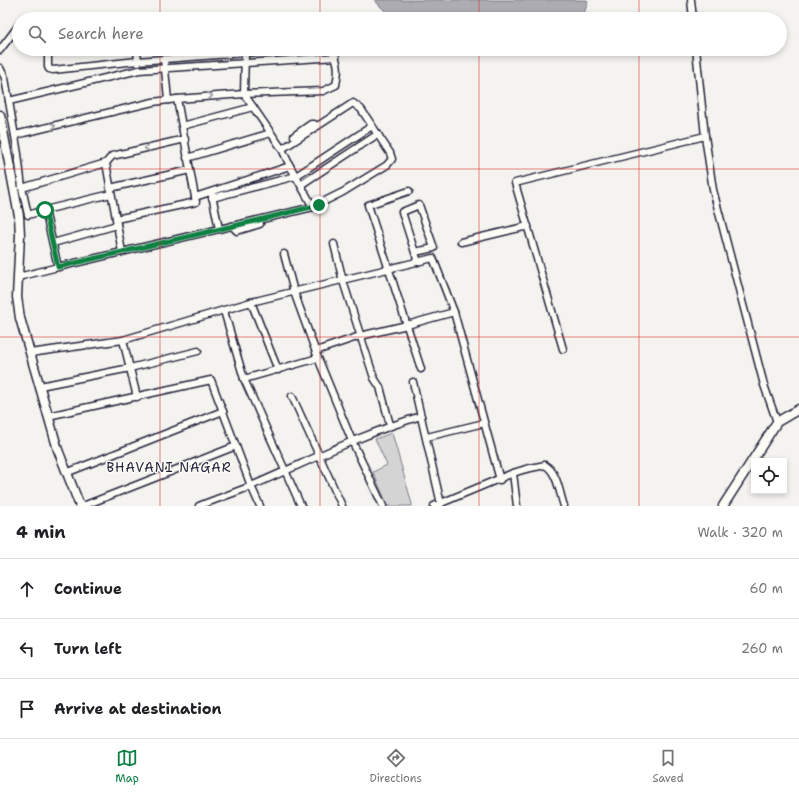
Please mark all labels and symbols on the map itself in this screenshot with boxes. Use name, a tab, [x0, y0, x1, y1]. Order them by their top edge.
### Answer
one-way arrow	[207, 92, 213, 101]
one-way arrow	[50, 122, 56, 130]
one-way arrow	[144, 144, 150, 152]
route end	[310, 196, 328, 214]
route start	[36, 201, 54, 219]
district label: BHAVANI NAGAR	[106, 459, 232, 476]

